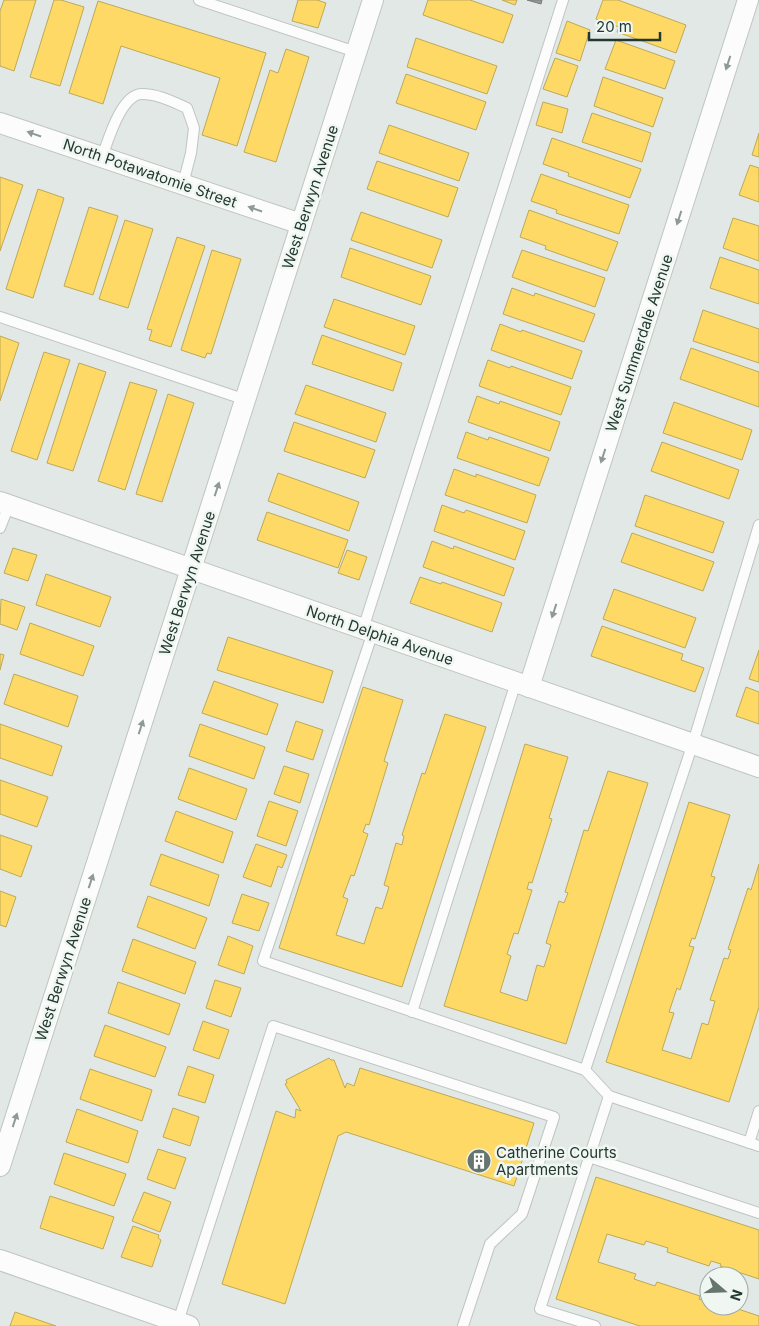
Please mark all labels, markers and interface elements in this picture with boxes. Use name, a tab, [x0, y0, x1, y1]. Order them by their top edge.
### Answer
scale bar	[589, 10, 660, 42]
text: 20 m	[596, 17, 632, 36]
one-way arrow	[724, 56, 732, 71]
street label: West Berwyn Avenue	[278, 122, 342, 272]
one-way arrow	[27, 130, 42, 138]
street label: North Potawatomie Street	[61, 134, 239, 212]
one-way arrow	[247, 204, 262, 212]
one-way arrow	[674, 211, 682, 226]
street label: West Summerdale Avenue	[601, 252, 677, 434]
one-way arrow	[599, 449, 607, 464]
one-way arrow	[214, 481, 221, 496]
street label: West Berwyn Avenue	[155, 508, 219, 658]
street label: North Delphia Avenue	[304, 601, 456, 669]
one-way arrow	[549, 604, 557, 619]
one-way arrow	[138, 719, 145, 734]
one-way arrow	[88, 874, 96, 889]
street label: West Berwyn Avenue	[31, 894, 95, 1044]
one-way arrow	[12, 1112, 19, 1127]
place label: Catherine Courts Apartments	[496, 1143, 617, 1179]
building icon: Catherine Courts Apartments	[466, 1148, 492, 1174]
north arrow	[699, 1266, 749, 1316]
text: N	[727, 1288, 747, 1303]

